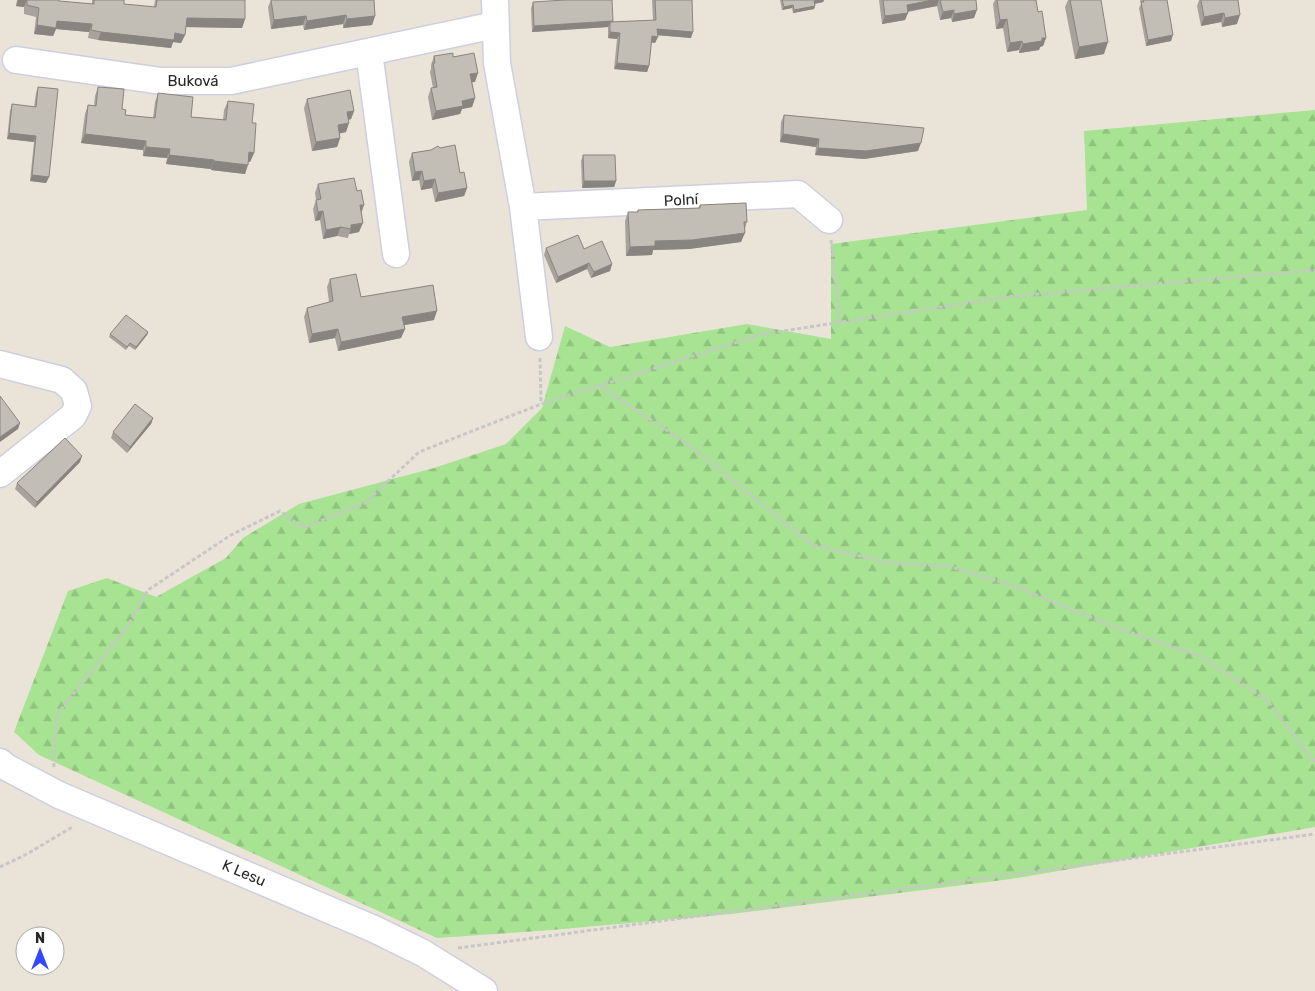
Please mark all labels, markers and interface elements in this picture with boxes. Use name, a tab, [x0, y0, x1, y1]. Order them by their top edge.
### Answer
street label: Buková	[167, 72, 219, 90]
street label: Polní	[663, 190, 700, 210]
street label: K Lesu	[219, 856, 269, 890]
north arrow	[15, 926, 65, 976]
text: N	[35, 930, 45, 947]

